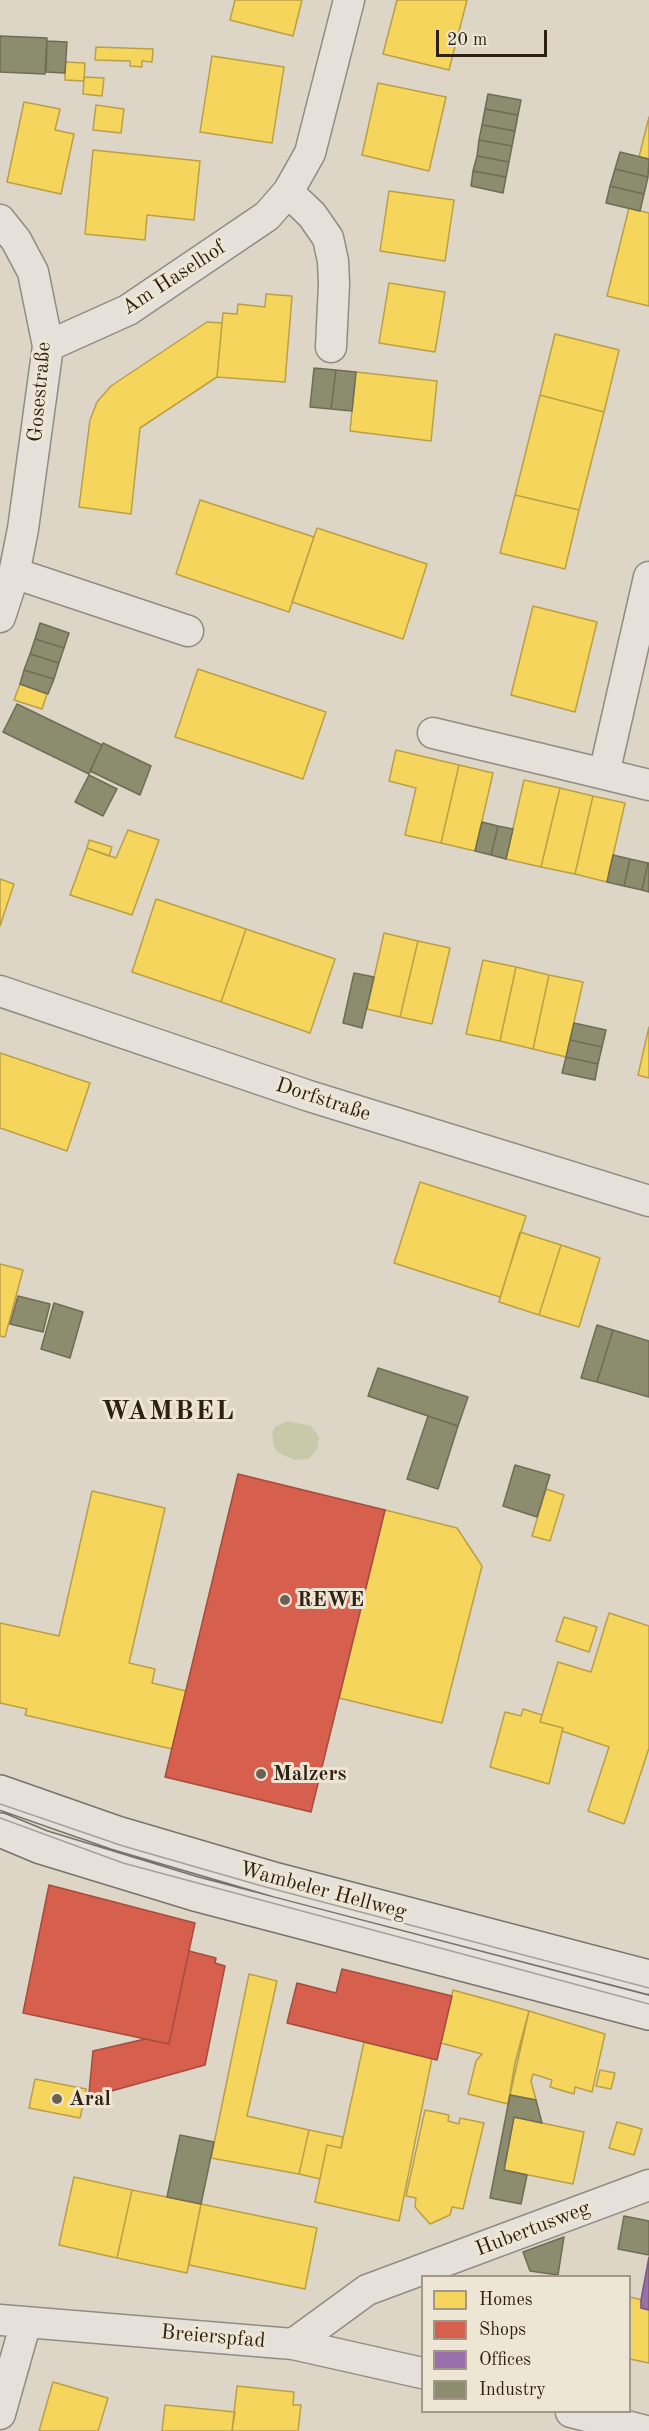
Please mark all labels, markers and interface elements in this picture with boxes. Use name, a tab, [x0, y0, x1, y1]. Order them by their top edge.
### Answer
scale bar	[439, 18, 550, 56]
text: 20 m	[447, 31, 487, 49]
street label: Am Haselhof	[117, 235, 231, 321]
street label: Gosestraße	[23, 341, 57, 443]
street label: Dorfstraße	[272, 1073, 374, 1127]
district label: WAMBEL	[101, 1396, 235, 1428]
place label: REWE	[297, 1587, 364, 1613]
marker: REWE	[278, 1593, 292, 1607]
place label: Malzers	[273, 1761, 347, 1787]
marker: Malzers	[254, 1767, 268, 1781]
street label: Wambeler Hellweg	[237, 1857, 409, 1925]
place label: Aral	[69, 2086, 111, 2112]
marker: Aral	[50, 2092, 64, 2106]
street label: Hubertusweg	[472, 2196, 594, 2262]
legend	[421, 2275, 631, 2413]
text: Homes	[479, 2291, 533, 2309]
street label: Breierspfad	[160, 2320, 266, 2354]
text: Shops	[479, 2321, 526, 2339]
text: Offices	[479, 2351, 531, 2369]
text: Industry	[479, 2381, 546, 2399]

